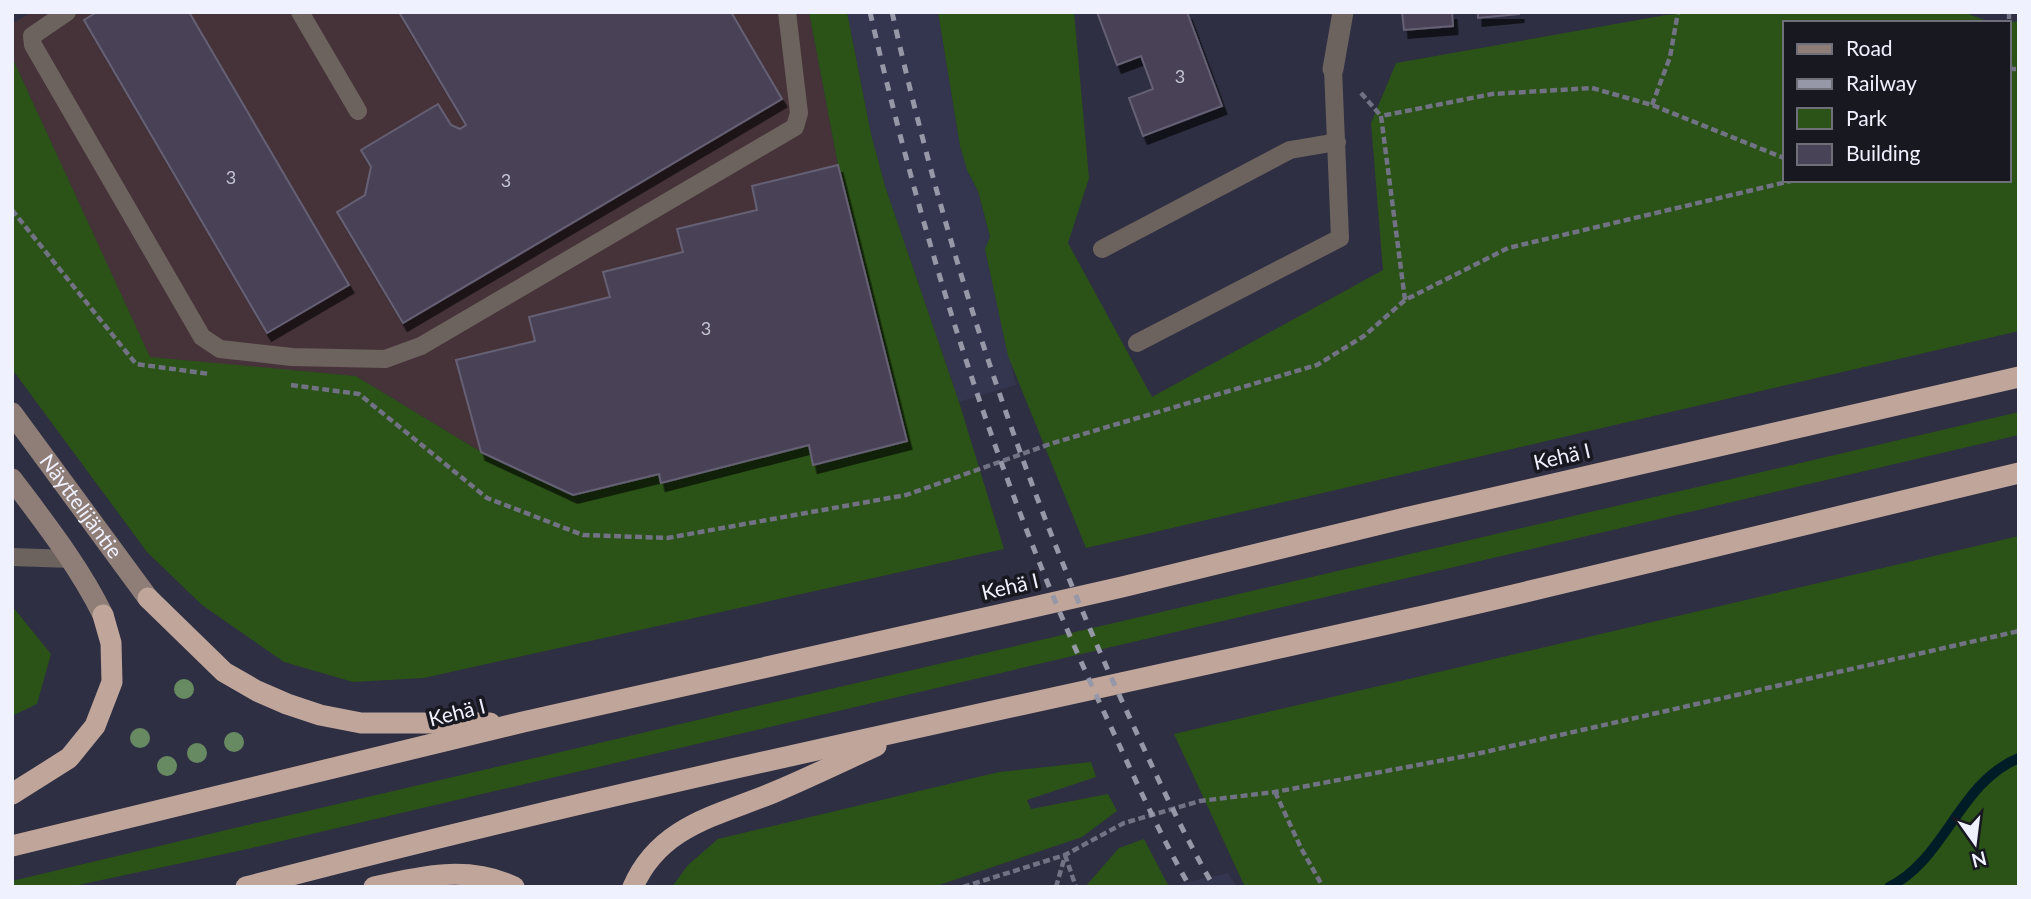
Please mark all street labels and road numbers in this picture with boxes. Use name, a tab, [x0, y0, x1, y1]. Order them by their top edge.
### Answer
street label: Kehä I	[1531, 437, 1593, 474]
street label: Näyttelijäntie	[35, 449, 128, 563]
street label: Kehä I	[979, 567, 1041, 604]
street label: Kehä I	[426, 692, 488, 731]

